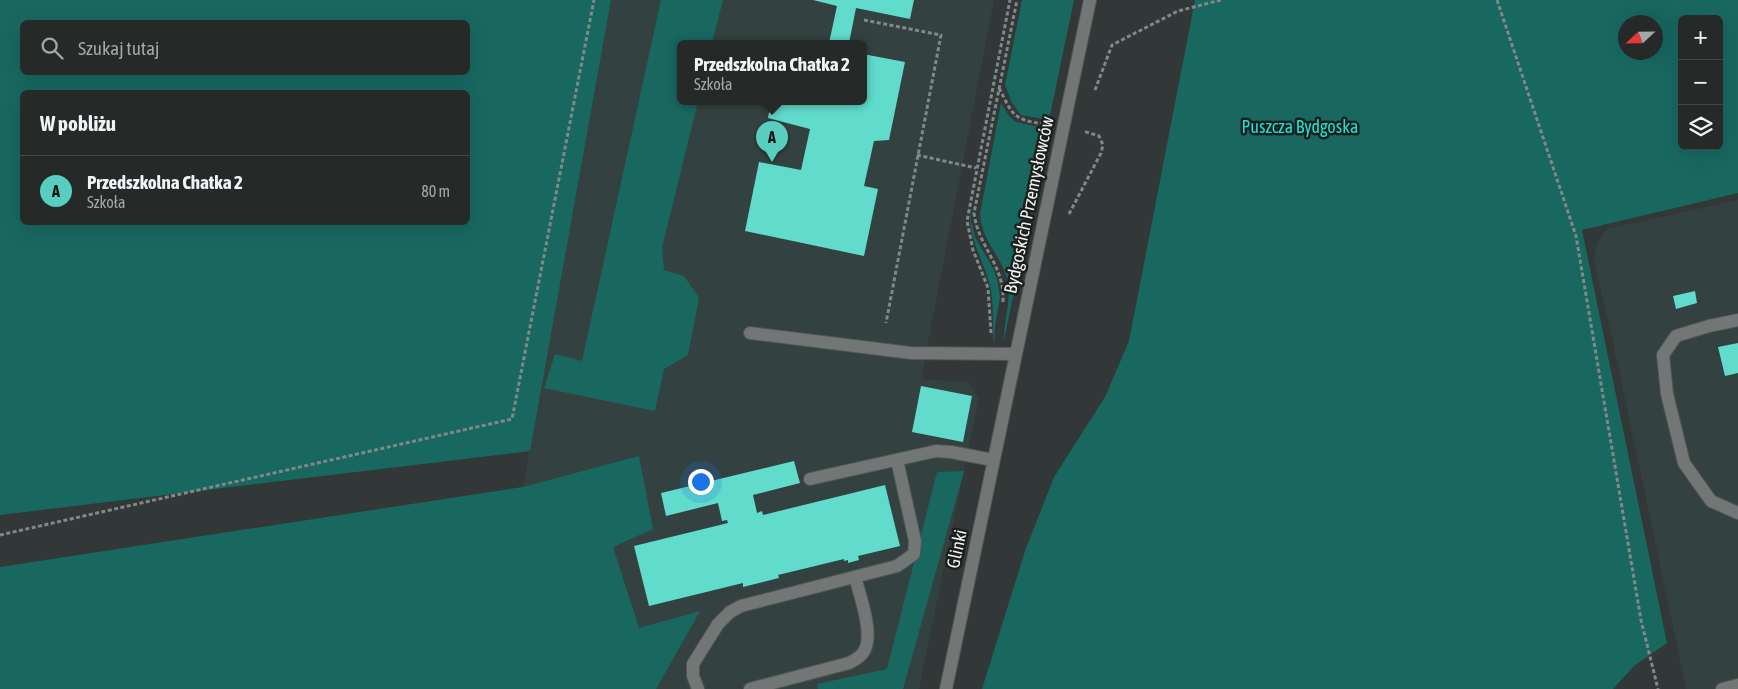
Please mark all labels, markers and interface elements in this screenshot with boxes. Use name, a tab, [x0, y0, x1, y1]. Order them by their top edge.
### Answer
north arrow	[1618, 15, 1663, 60]
map controls	[1678, 15, 1723, 150]
button: +	[1678, 15, 1723, 60]
search box	[20, 20, 470, 75]
icon: search	[38, 34, 66, 62]
text: Szukaj tutaj	[78, 37, 160, 59]
popup	[677, 40, 867, 105]
text: Przedszkolna Chatka 2	[694, 53, 850, 75]
button: −	[1678, 60, 1723, 105]
text: Szkoła	[694, 75, 732, 93]
button: layers	[1678, 105, 1723, 150]
text: W pobliżu	[40, 111, 116, 135]
street label: Bydgoskich Przemysłowców	[999, 114, 1058, 295]
park label: Puszcza Bydgoska	[1242, 116, 1358, 137]
pin: A	[756, 121, 788, 162]
text: Przedszkolna Chatka 2	[87, 171, 243, 193]
text: A	[52, 182, 60, 200]
text: 80 m	[421, 182, 450, 200]
text: Szkoła	[87, 193, 125, 211]
your location	[688, 469, 714, 495]
street label: Glinki	[942, 528, 971, 570]

